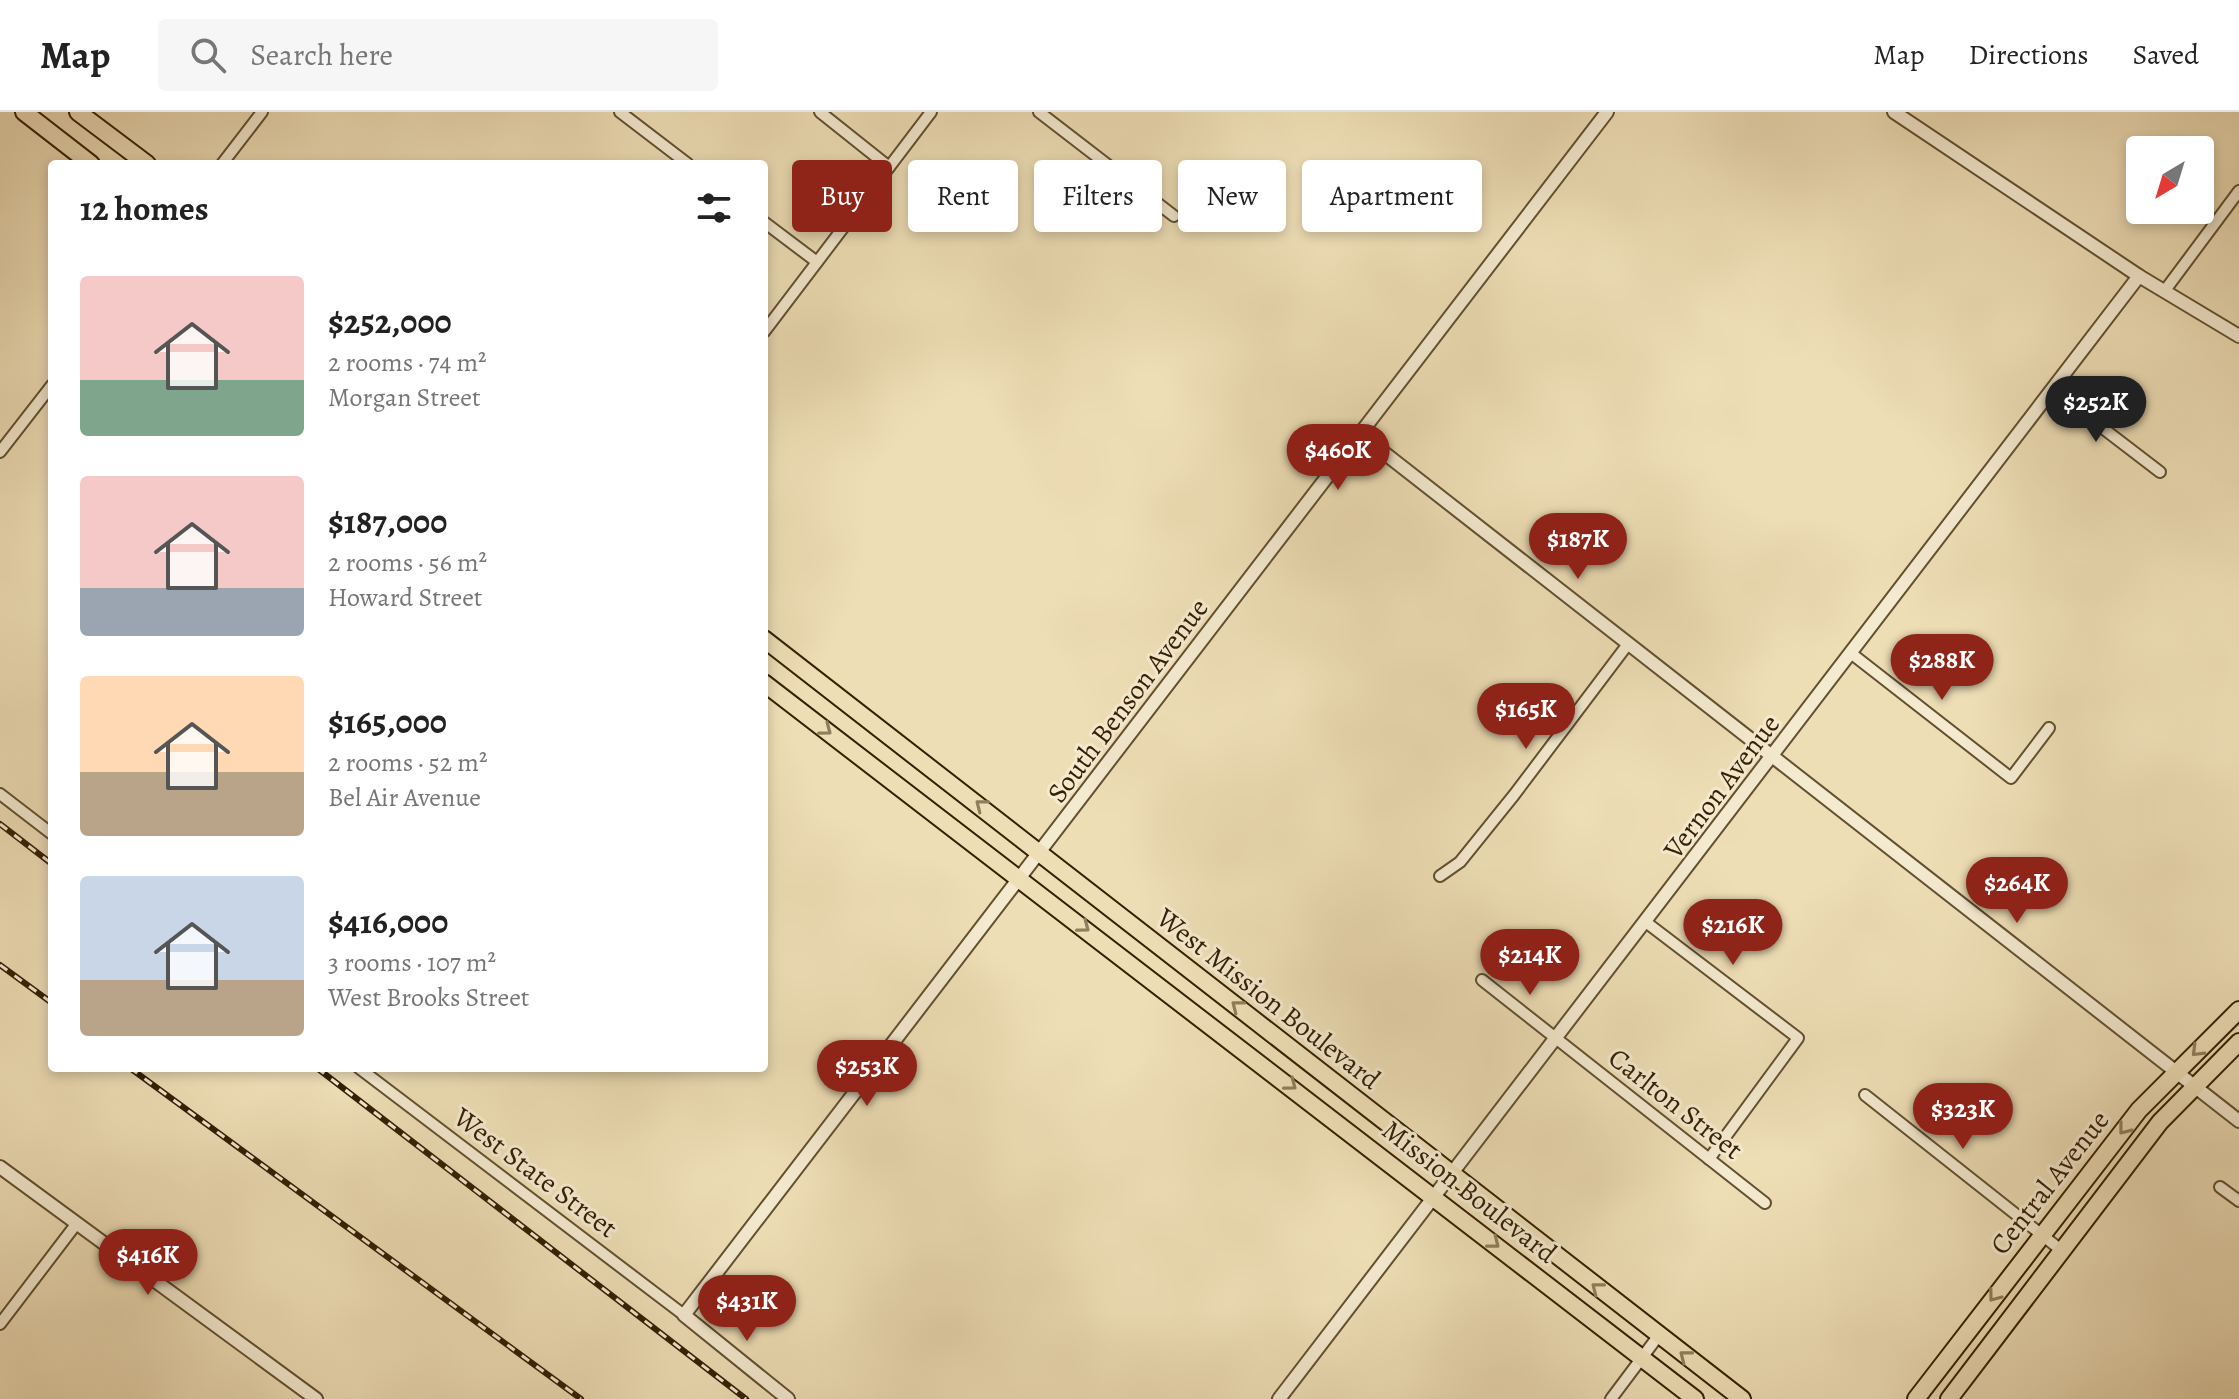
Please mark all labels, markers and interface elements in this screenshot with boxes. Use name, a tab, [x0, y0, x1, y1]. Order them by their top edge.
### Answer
search box	[158, 19, 718, 91]
text: Map	[40, 29, 110, 81]
icon: search	[186, 33, 230, 77]
text: Search here	[250, 35, 393, 75]
text: Map	[1873, 36, 1924, 74]
text: Directions	[1968, 36, 2089, 74]
text: Saved	[2133, 36, 2199, 74]
north arrow	[2126, 136, 2214, 224]
map controls	[2126, 136, 2214, 224]
chip: Buy	[792, 160, 892, 232]
chip: Rent	[908, 160, 1018, 232]
chip: Filters	[1034, 160, 1162, 232]
chip: New	[1178, 160, 1286, 232]
chip: Apartment	[1302, 160, 1482, 232]
text: 12 homes	[80, 185, 209, 232]
icon: filters	[692, 186, 736, 230]
text: $252,000	[328, 298, 452, 345]
icon: home	[144, 308, 240, 404]
text: 2 rooms · 74 m²	[328, 345, 487, 380]
pin: $252K	[2040, 376, 2152, 444]
text: Morgan Street	[328, 380, 481, 415]
text: $252K	[2063, 384, 2129, 419]
pin: $460K	[1282, 424, 1394, 492]
text: $460K	[1305, 432, 1371, 467]
text: $187,000	[328, 498, 447, 545]
icon: home	[144, 508, 240, 604]
pin: $187K	[1522, 513, 1634, 581]
text: $187K	[1547, 521, 1609, 556]
text: 2 rooms · 56 m²	[328, 545, 487, 580]
text: Howard Street	[328, 580, 482, 615]
street label: South Benson Avenue	[1038, 591, 1217, 811]
pin: $288K	[1886, 634, 1998, 702]
text: $288K	[1909, 642, 1975, 677]
pin: $165K	[1470, 683, 1582, 751]
text: $165K	[1495, 691, 1557, 726]
text: $165,000	[328, 698, 447, 745]
street label: Vernon Avenue	[1654, 707, 1789, 867]
icon: home	[144, 708, 240, 804]
one-way arrow	[817, 720, 832, 734]
text: 2 rooms · 52 m²	[328, 745, 487, 780]
text: Bel Air Avenue	[328, 780, 481, 815]
one-way arrow	[975, 801, 990, 815]
pin: $264K	[1961, 857, 2073, 925]
text: $264K	[1984, 865, 2050, 900]
text: $416,000	[328, 898, 448, 945]
street label: West Mission Boulevard	[1148, 899, 1389, 1099]
pin: $216K	[1677, 899, 1789, 967]
text: $216K	[1701, 907, 1765, 942]
icon: home	[144, 908, 240, 1004]
one-way arrow	[1075, 917, 1089, 932]
pin: $214K	[1474, 929, 1586, 997]
text: $214K	[1498, 937, 1562, 972]
text: 3 rooms · 107 m²	[328, 945, 496, 980]
text: West Brooks Street	[328, 980, 529, 1015]
one-way arrow	[1232, 1001, 1246, 1016]
street label: Carlton Street	[1600, 1039, 1751, 1168]
pin: $253K	[811, 1040, 923, 1108]
one-way arrow	[2192, 1042, 2206, 1056]
text: $253K	[835, 1048, 899, 1083]
one-way arrow	[1282, 1076, 1297, 1090]
pin: $323K	[1907, 1083, 2019, 1151]
text: $323K	[1931, 1091, 1995, 1126]
street label: West State Street	[445, 1098, 625, 1247]
street label: Central Avenue	[1981, 1103, 2118, 1263]
street label: Mission Boulevard	[1374, 1112, 1565, 1273]
one-way arrow	[2119, 1120, 2133, 1135]
pin: $416K	[92, 1229, 204, 1297]
one-way arrow	[1485, 1233, 1500, 1247]
text: $416K	[117, 1237, 179, 1272]
pin: $431K	[691, 1275, 803, 1343]
text: $431K	[716, 1283, 778, 1318]
one-way arrow	[1591, 1283, 1606, 1297]
one-way arrow	[1989, 1287, 2003, 1302]
one-way arrow	[1679, 1351, 1694, 1365]

